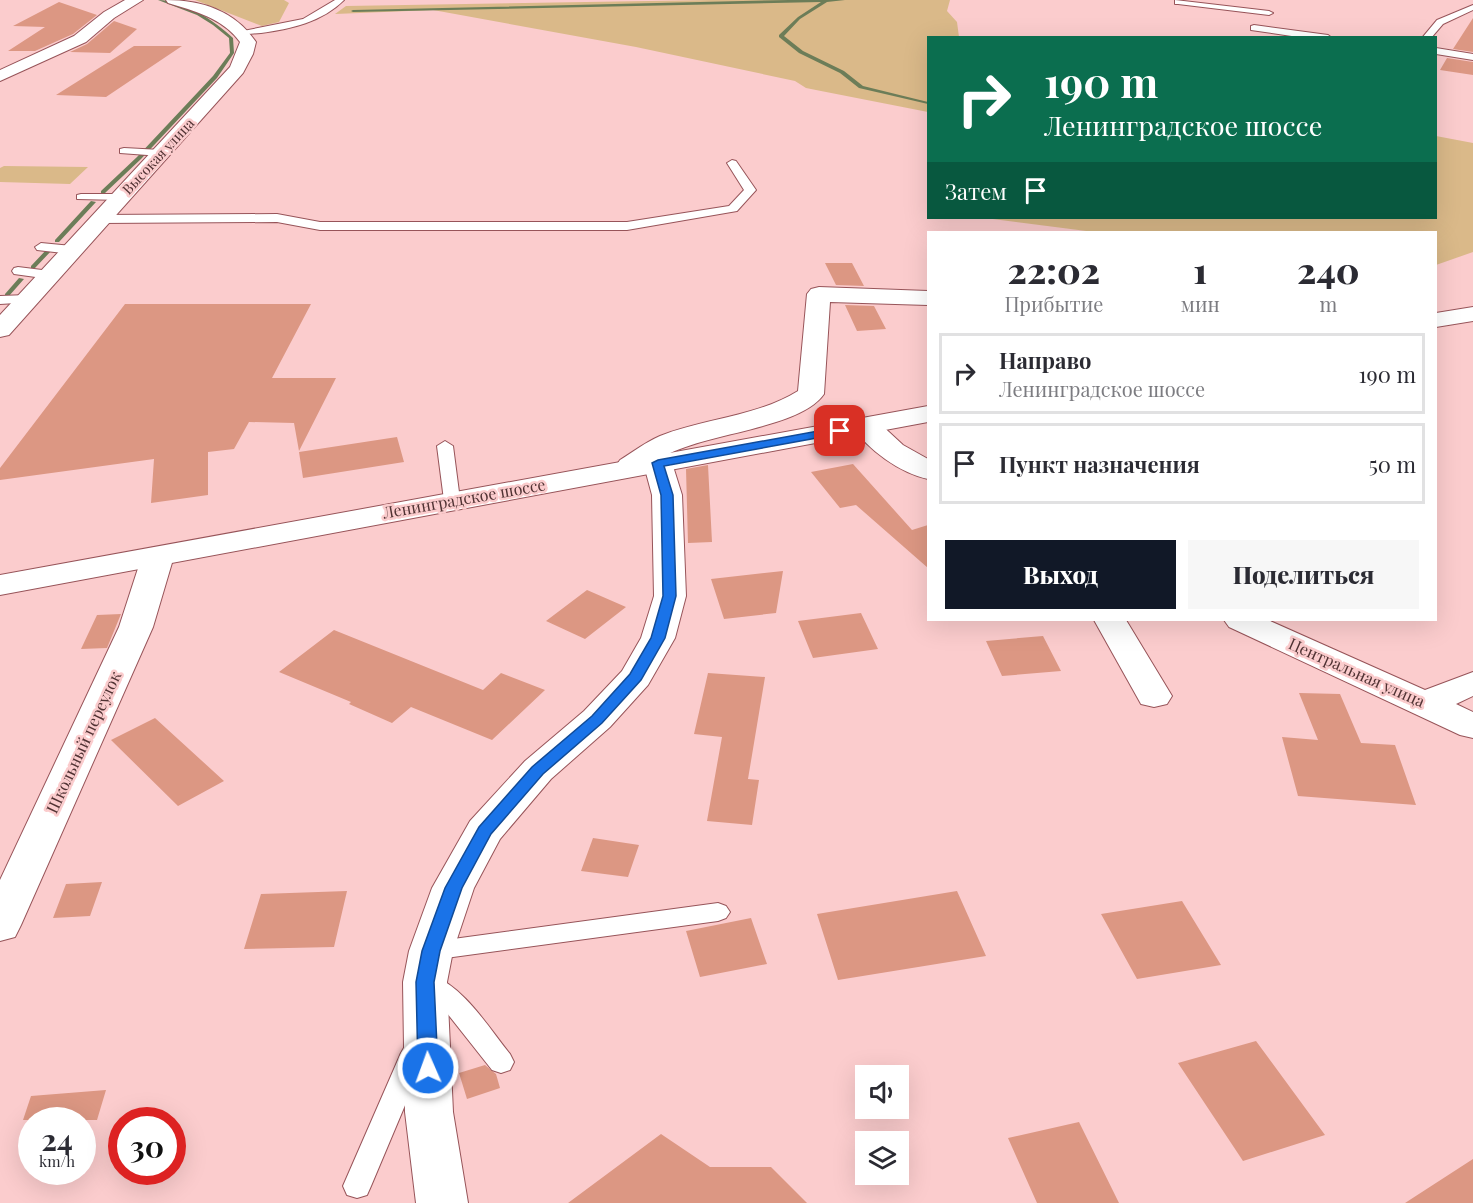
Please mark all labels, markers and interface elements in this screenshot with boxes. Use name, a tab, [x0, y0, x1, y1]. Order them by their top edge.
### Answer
text: 190 m	[1044, 53, 1158, 109]
icon: right	[945, 60, 1023, 138]
text: Ленинградское шоссе	[1044, 107, 1322, 143]
street label: Высокая улица	[118, 114, 198, 198]
icon: arrive	[1019, 174, 1052, 207]
text: Затем	[945, 176, 1007, 206]
text: 22:02	[1008, 245, 1100, 293]
text: 1	[1193, 245, 1207, 293]
text: 240	[1297, 245, 1360, 293]
text: Прибытие	[1004, 290, 1103, 317]
text: мин	[1181, 290, 1220, 317]
text: m	[1319, 290, 1337, 317]
text: Направо	[999, 345, 1092, 375]
icon: right	[948, 357, 981, 390]
text: 190 m	[1358, 359, 1416, 389]
text: Ленинградское шоссе	[999, 375, 1205, 402]
pin	[814, 405, 865, 456]
icon: arrive	[823, 414, 856, 447]
icon: arrive	[948, 447, 981, 480]
text: Пункт назначения	[999, 449, 1200, 479]
text: 50 m	[1369, 449, 1416, 479]
street label: Ленинградское шоссе	[380, 473, 547, 523]
button: Выход	[945, 540, 1176, 609]
button: Поделиться	[1188, 540, 1419, 609]
street label: Центральная улица	[1286, 633, 1428, 711]
street label: Школьный переулок	[41, 668, 125, 816]
position arrow	[396, 1036, 460, 1100]
map controls	[855, 1065, 909, 1185]
button: sound	[855, 1065, 909, 1119]
speed limit sign: 30	[108, 1107, 186, 1185]
text: 24	[41, 1119, 73, 1159]
button: layers	[855, 1131, 909, 1185]
text: km/h	[39, 1151, 75, 1171]

